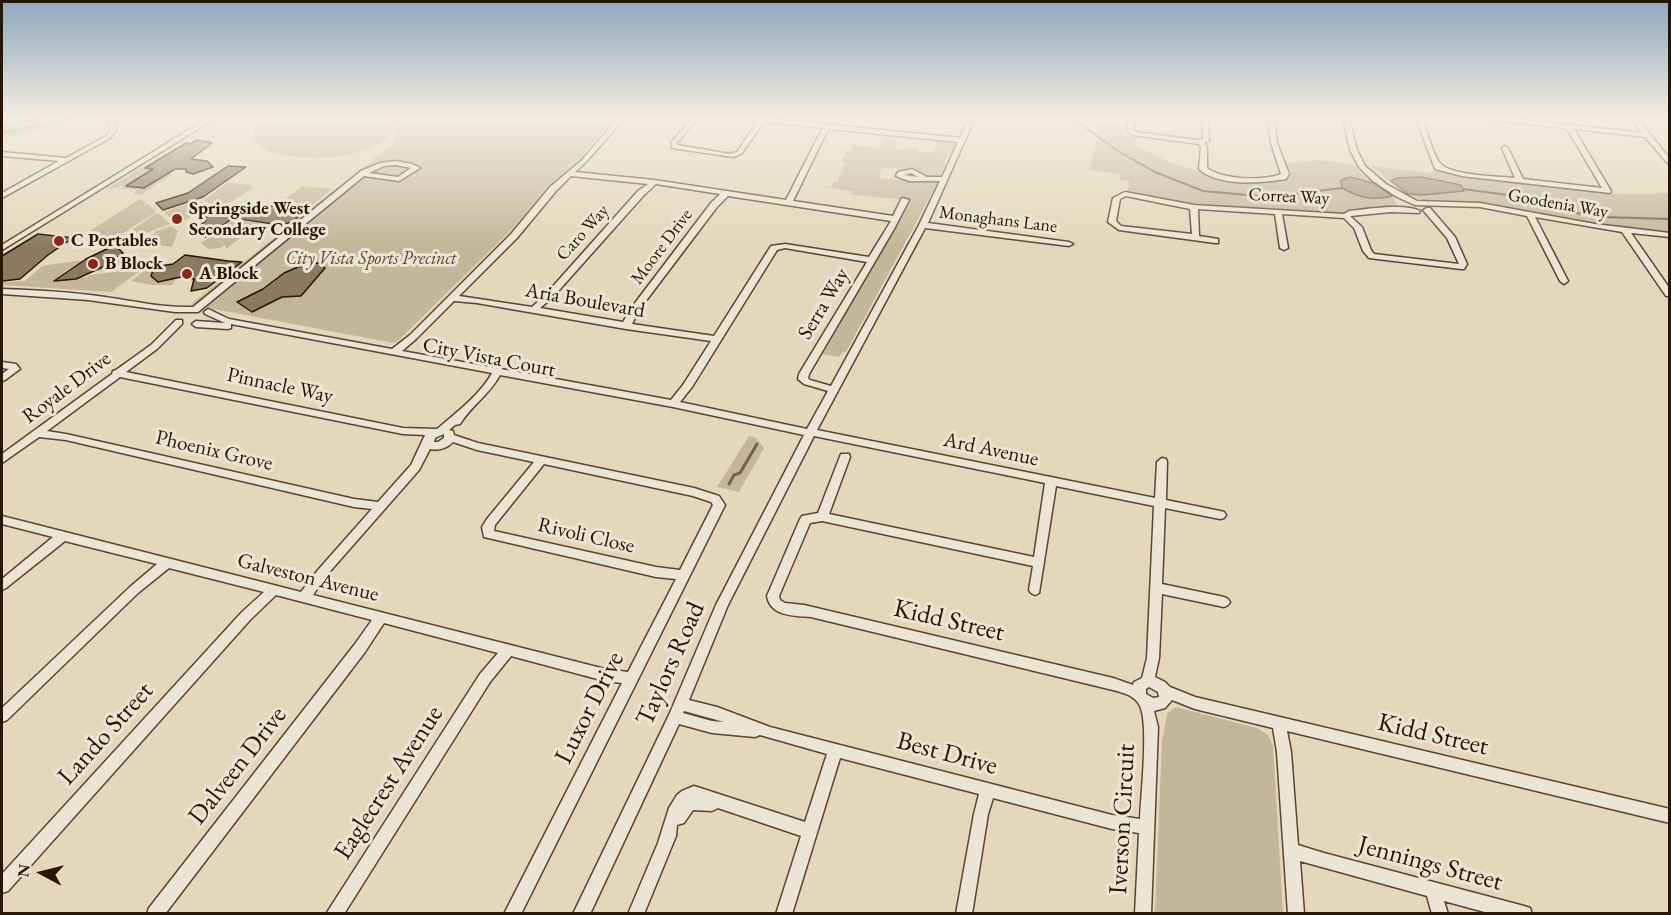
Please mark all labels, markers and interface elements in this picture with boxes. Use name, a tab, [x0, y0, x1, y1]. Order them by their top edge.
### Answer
street label: Correa Way	[1248, 184, 1330, 210]
street label: Goodenia Way	[1506, 185, 1610, 223]
place label: Springside West Secondary College	[189, 198, 326, 240]
street label: Caro Way	[552, 200, 614, 266]
street label: Monaghans Lane	[938, 202, 1058, 238]
street label: Moore Drive	[627, 205, 697, 289]
marker: Springside West Secondary College	[170, 212, 184, 226]
place label: C Portables	[71, 230, 158, 252]
marker: C Portables	[52, 234, 66, 248]
park label: City Vista Sports Precinct	[286, 248, 456, 270]
place label: B Block	[105, 253, 163, 275]
marker: B Block	[86, 257, 100, 271]
place label: A Block	[199, 263, 258, 285]
street label: Serra Way	[793, 264, 855, 344]
marker: A Block	[180, 267, 194, 281]
street label: Aria Boulevard	[523, 278, 647, 324]
street label: City Vista Court	[420, 333, 558, 383]
street label: Royale Drive	[18, 347, 116, 429]
street label: Pinnacle Way	[225, 362, 335, 410]
street label: Phoenix Grove	[153, 425, 275, 477]
street label: Ard Avenue	[941, 428, 1041, 472]
street label: Rivoli Close	[535, 513, 637, 559]
street label: Galveston Avenue	[235, 548, 381, 608]
street label: Kidd Street	[891, 593, 1007, 649]
street label: Taylors Road	[630, 597, 712, 731]
street label: Luxor Drive	[548, 647, 632, 769]
street label: Lando Street	[52, 676, 160, 792]
street label: Eaglecrest Avenue	[328, 700, 450, 866]
street label: Dalveen Drive	[182, 701, 294, 831]
street label: Kidd Street	[1375, 707, 1491, 763]
street label: Best Drive	[893, 726, 1001, 782]
street label: Iverson Circuit	[1103, 743, 1143, 895]
street label: Jennings Street	[1354, 830, 1506, 898]
north arrow	[12, 843, 72, 903]
text: N	[12, 863, 35, 878]

